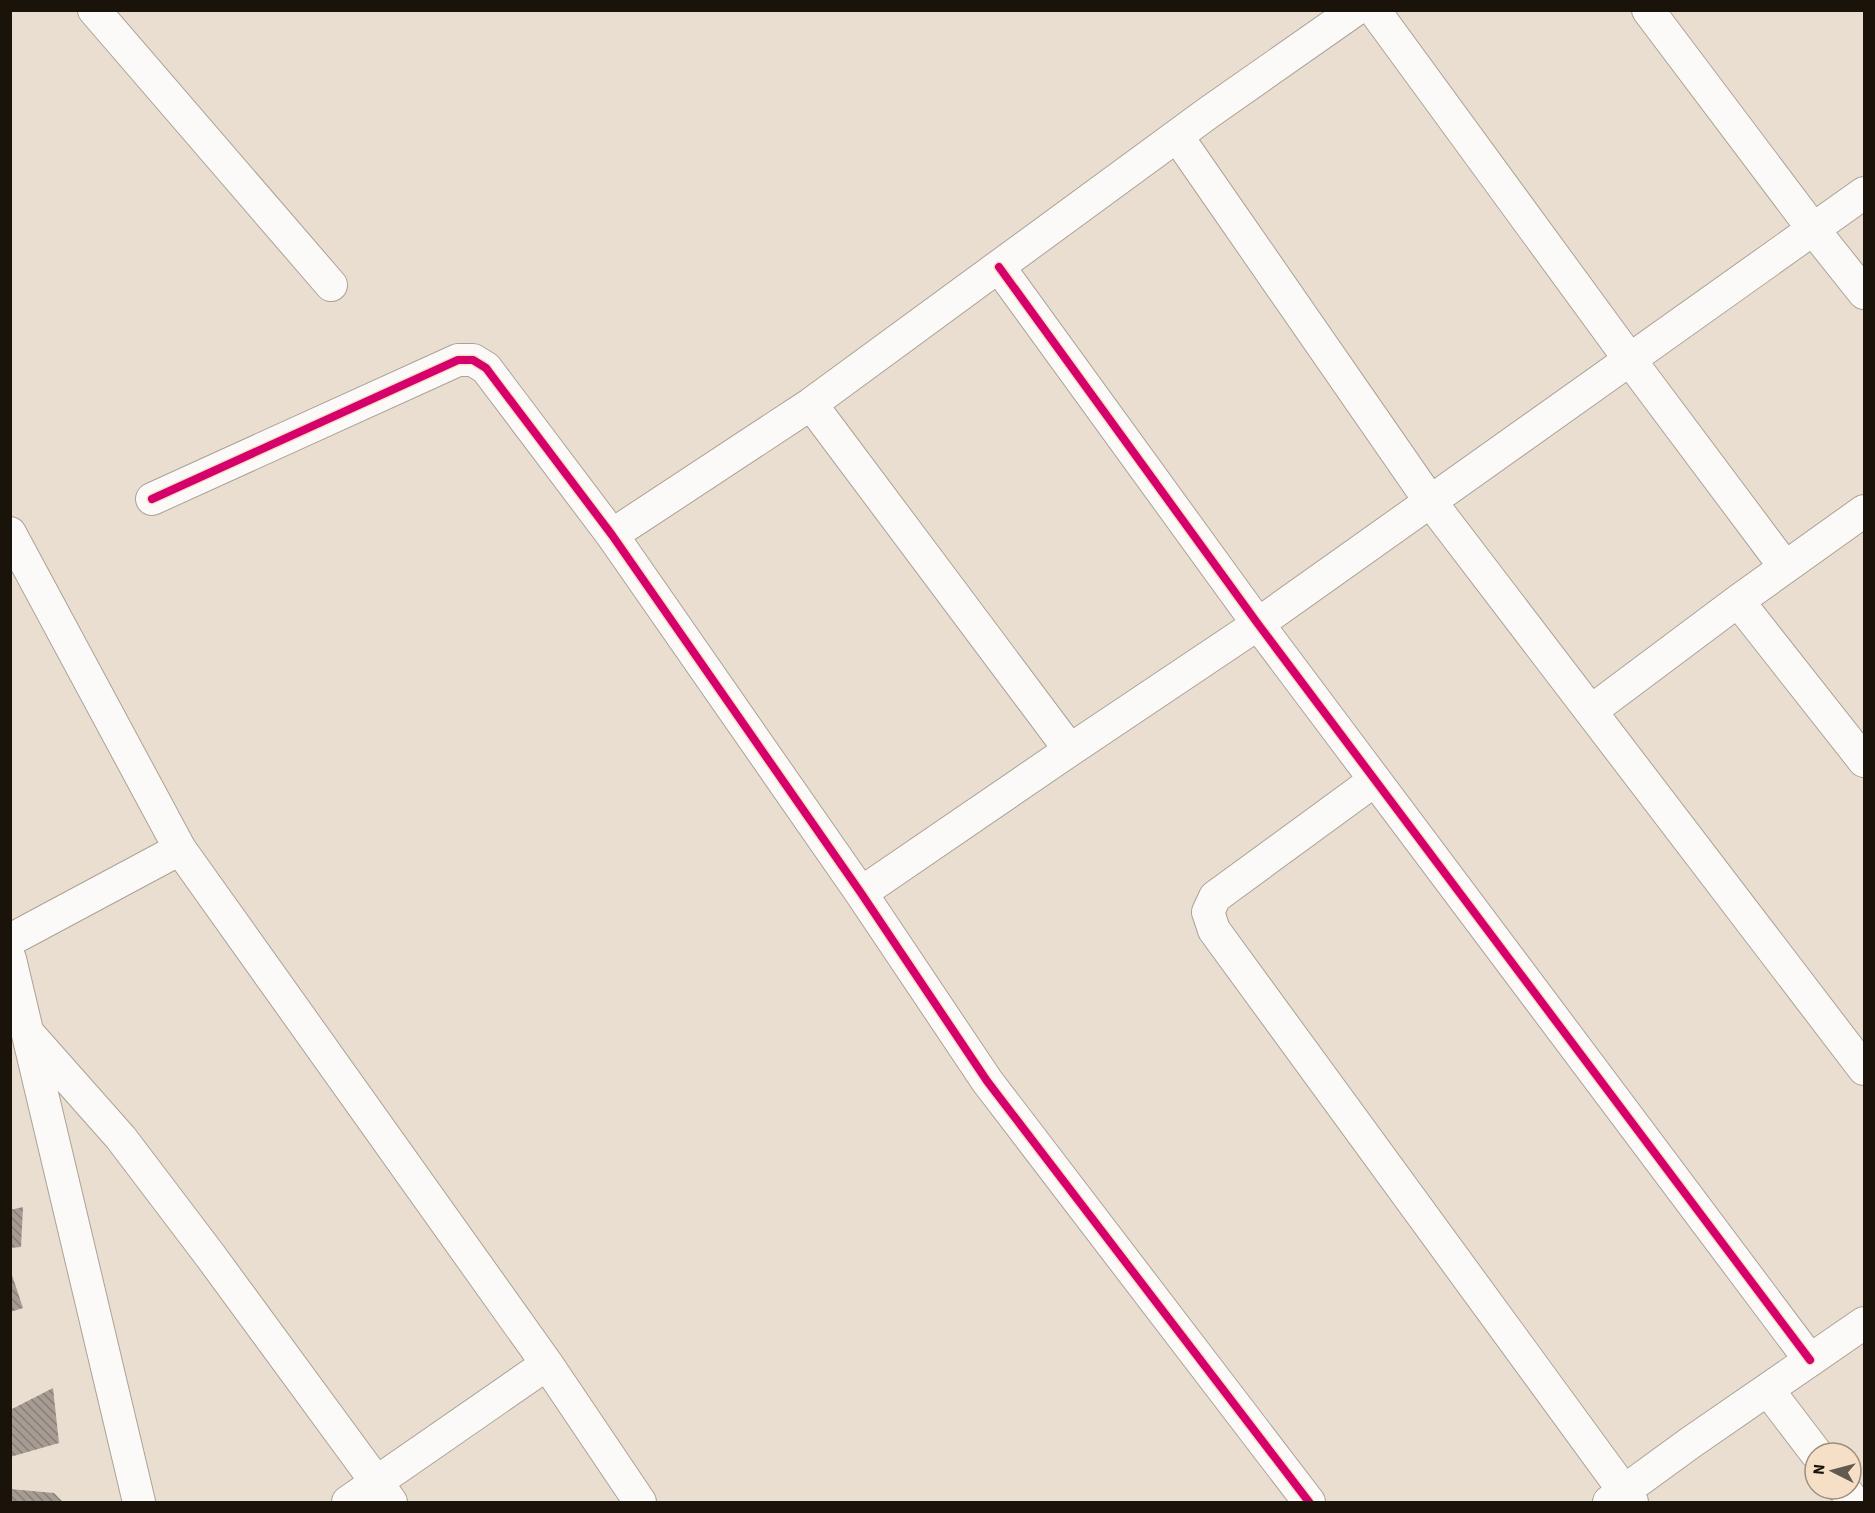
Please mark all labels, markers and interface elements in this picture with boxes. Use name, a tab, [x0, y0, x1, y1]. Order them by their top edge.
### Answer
north arrow	[1803, 1441, 1863, 1501]
text: N	[1808, 1463, 1831, 1476]

